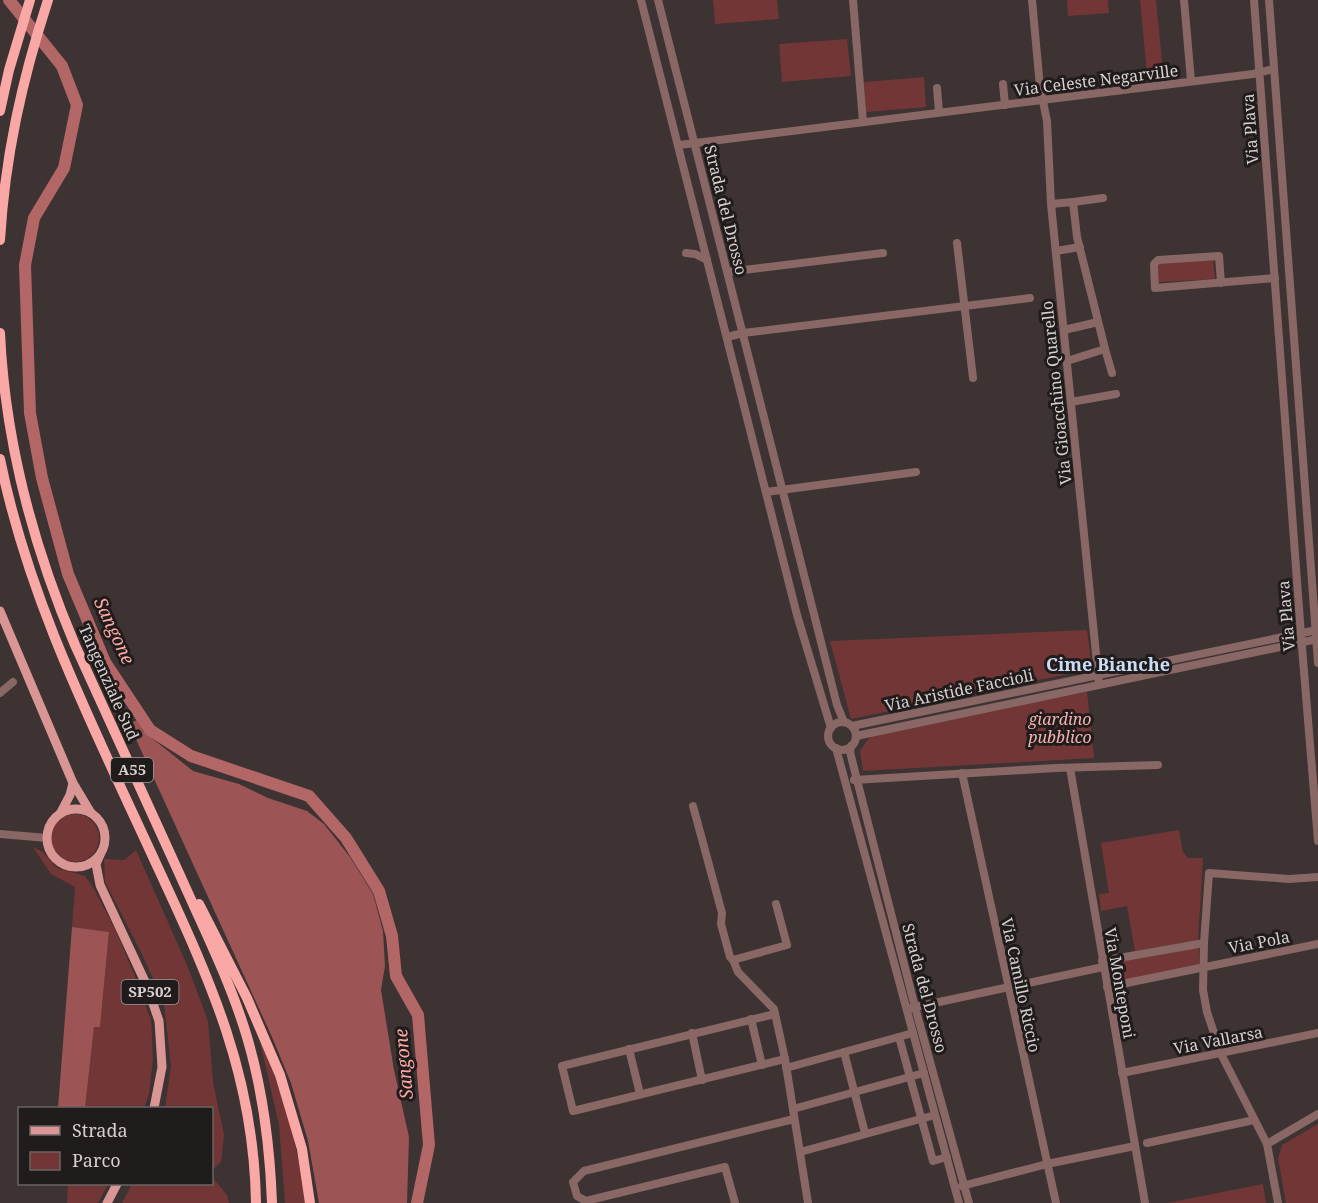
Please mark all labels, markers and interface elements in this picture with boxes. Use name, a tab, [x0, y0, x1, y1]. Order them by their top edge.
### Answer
street label: Via Celeste Negarville	[1013, 59, 1179, 101]
street label: Via Plava	[1237, 93, 1263, 165]
street label: Strada del Drosso	[699, 143, 753, 277]
street label: Via Gioacchino Quarello	[1035, 300, 1077, 486]
street label: Via Plava	[1272, 580, 1300, 652]
water label: Sangone	[89, 593, 141, 668]
street label: Tangenziale Sud	[74, 621, 145, 744]
district label: Cime Bianche	[1046, 652, 1170, 676]
street label: Via Aristide Faccioli	[883, 663, 1035, 717]
park label: giardino pubblico	[1027, 708, 1092, 748]
road number: A55	[111, 758, 153, 782]
street label: Via Camillo Riccio	[996, 916, 1046, 1054]
street label: Strada del Drosso	[897, 921, 953, 1055]
street label: Via Pola	[1226, 925, 1292, 959]
street label: Via Monteponi	[1099, 926, 1141, 1040]
road number: SP502	[122, 980, 178, 1004]
street label: Via Vallarsa	[1171, 1021, 1265, 1059]
water label: Sangone	[388, 1028, 418, 1100]
legend	[18, 1107, 213, 1185]
text: Strada	[72, 1118, 128, 1142]
text: Parco	[72, 1148, 121, 1172]

